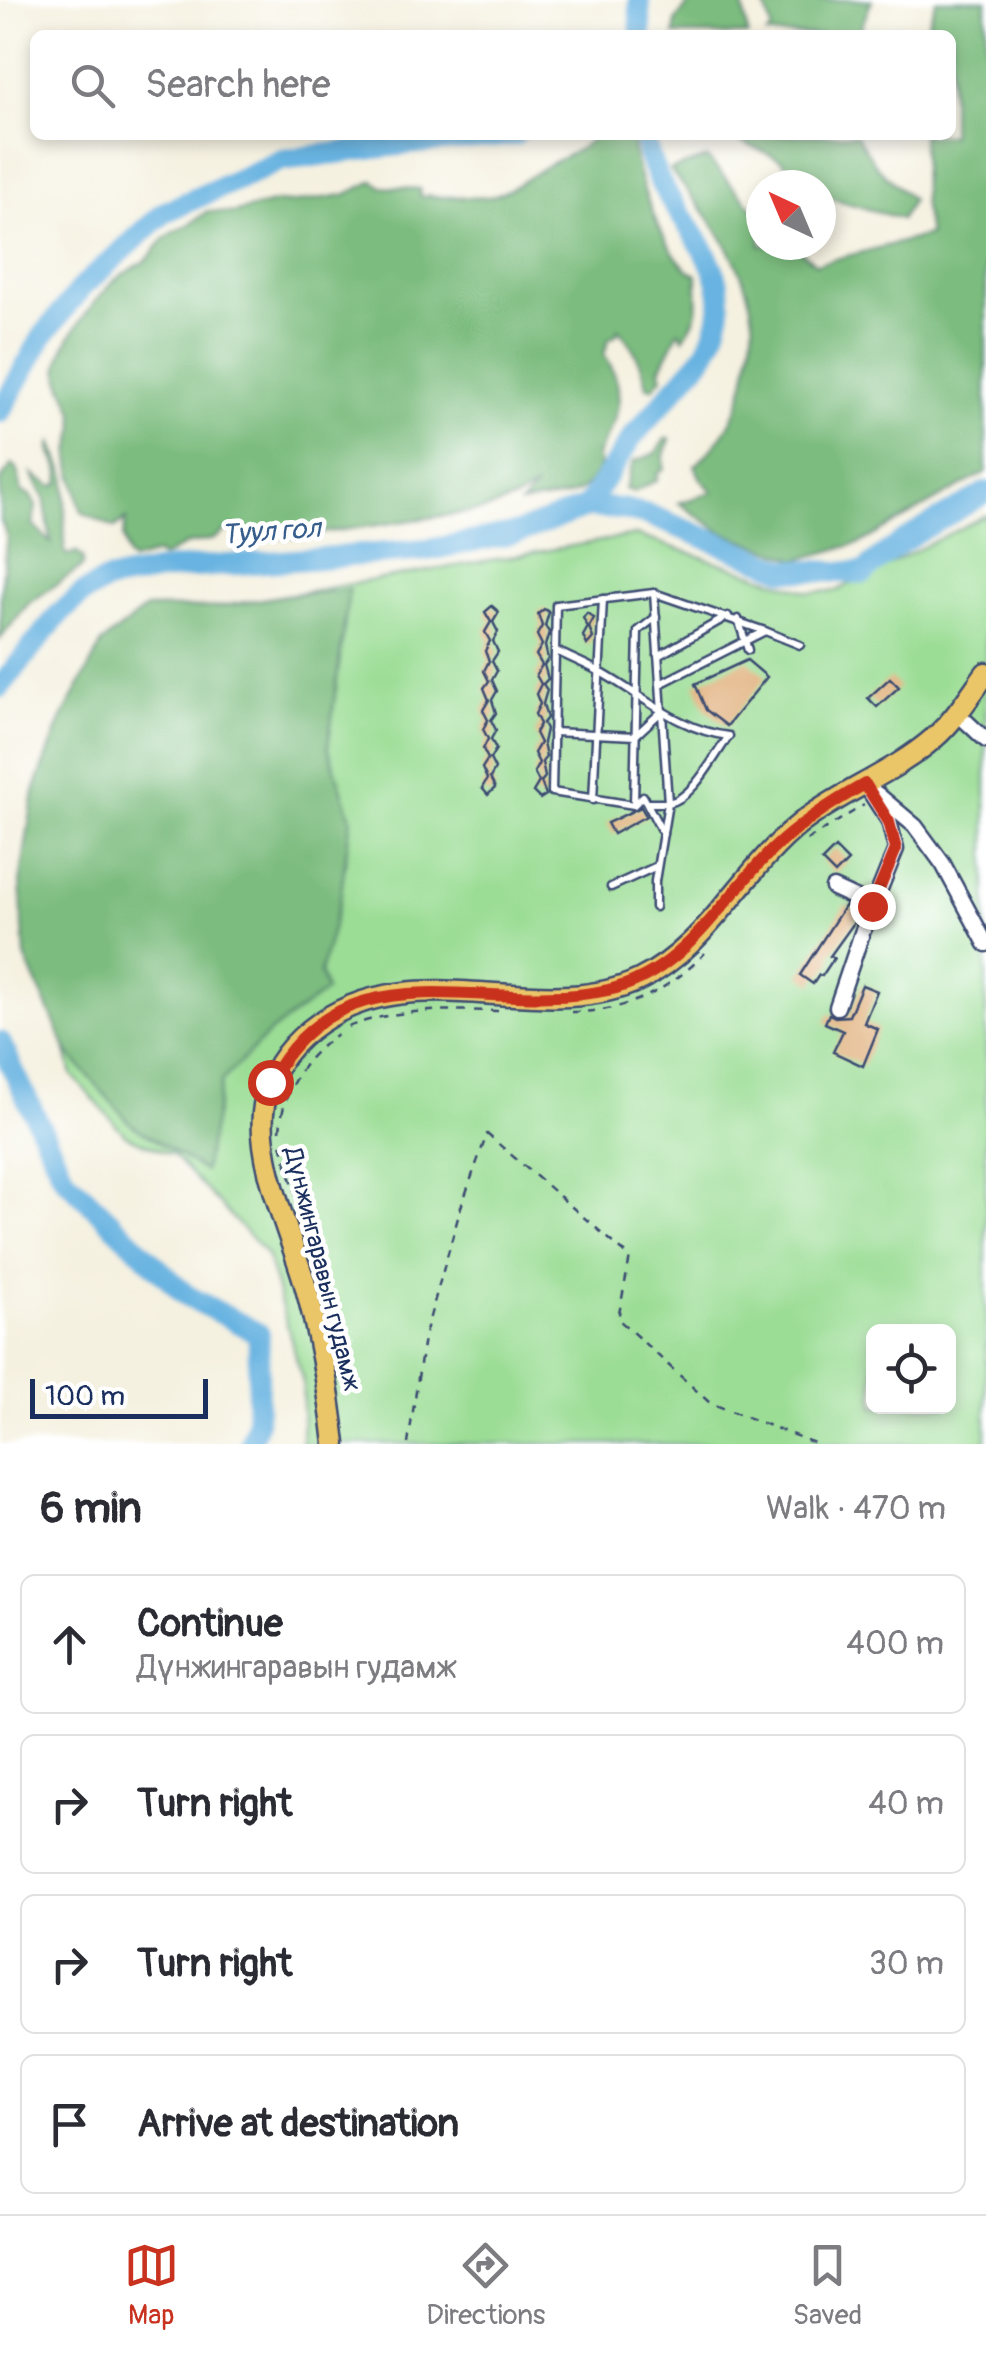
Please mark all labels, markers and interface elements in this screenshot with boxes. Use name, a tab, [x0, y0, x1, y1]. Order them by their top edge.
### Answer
search box	[30, 30, 956, 140]
icon: search	[65, 58, 120, 113]
text: Search here	[145, 61, 331, 109]
north arrow	[746, 170, 836, 260]
water label: Туул гол	[220, 511, 324, 553]
route end	[850, 884, 896, 930]
route start	[248, 1060, 294, 1106]
street label: Дүнжингаравын гудамж	[277, 1143, 367, 1394]
map controls	[866, 1324, 956, 1414]
button: locate	[866, 1324, 956, 1414]
scale bar	[30, 1374, 208, 1418]
text: 100 m	[45, 1379, 125, 1414]
text: 6 min	[40, 1483, 142, 1535]
text: Walk · 470 m	[766, 1489, 946, 1529]
text: Continue	[137, 1600, 283, 1648]
icon: ahead	[42, 1617, 97, 1672]
text: 400 m	[846, 1624, 944, 1664]
text: Дүнжингаравын гудамж	[137, 1648, 457, 1688]
icon: right	[42, 1777, 97, 1832]
text: Turn right	[137, 1780, 292, 1828]
text: 40 m	[868, 1784, 944, 1824]
icon: right	[42, 1937, 97, 1992]
text: Turn right	[137, 1940, 292, 1988]
text: 30 m	[869, 1944, 944, 1984]
icon: arrive	[42, 2097, 97, 2152]
text: Arrive at destination	[137, 2100, 459, 2148]
tab: Map	[124, 2238, 179, 2333]
tab: Directions	[426, 2238, 545, 2333]
tab: Saved	[793, 2238, 862, 2333]

